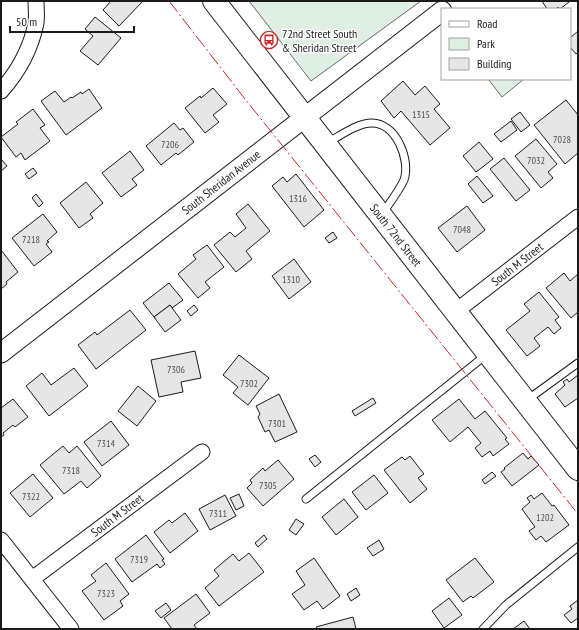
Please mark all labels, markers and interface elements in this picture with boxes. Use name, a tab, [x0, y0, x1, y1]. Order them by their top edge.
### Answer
scale bar	[10, 8, 134, 34]
legend	[441, 8, 571, 80]
text: 50 m	[16, 14, 37, 29]
text: Road	[477, 16, 497, 31]
place label: 72nd Street South & Sheridan Street	[282, 26, 357, 55]
bus stop icon: 72nd Street South & Sheridan Street	[259, 30, 279, 50]
text: Park	[477, 36, 495, 51]
text: Building	[477, 56, 512, 71]
house number: 1315	[412, 108, 430, 121]
house number: 7028	[553, 133, 571, 146]
house number: 7206	[161, 138, 180, 151]
street label: South Sheridan Avenue	[179, 147, 263, 217]
house number: 7032	[527, 154, 545, 167]
house number: 1316	[289, 192, 308, 205]
street label: South 72nd Street	[367, 201, 426, 270]
house number: 7048	[453, 223, 471, 236]
house number: 7218	[22, 233, 40, 246]
street label: South M Street	[488, 239, 546, 289]
house number: 1310	[282, 273, 301, 286]
house number: 7306	[167, 363, 186, 376]
house number: 7302	[240, 377, 258, 390]
house number: 7301	[268, 417, 286, 430]
house number: 7314	[97, 437, 116, 450]
house number: 7318	[62, 464, 80, 477]
house number: 7305	[259, 479, 277, 492]
house number: 7322	[22, 490, 40, 503]
street label: South M Street	[88, 490, 147, 540]
house number: 7311	[209, 507, 227, 520]
house number: 1202	[536, 511, 554, 524]
house number: 7319	[130, 553, 148, 566]
house number: 7323	[97, 587, 115, 600]

